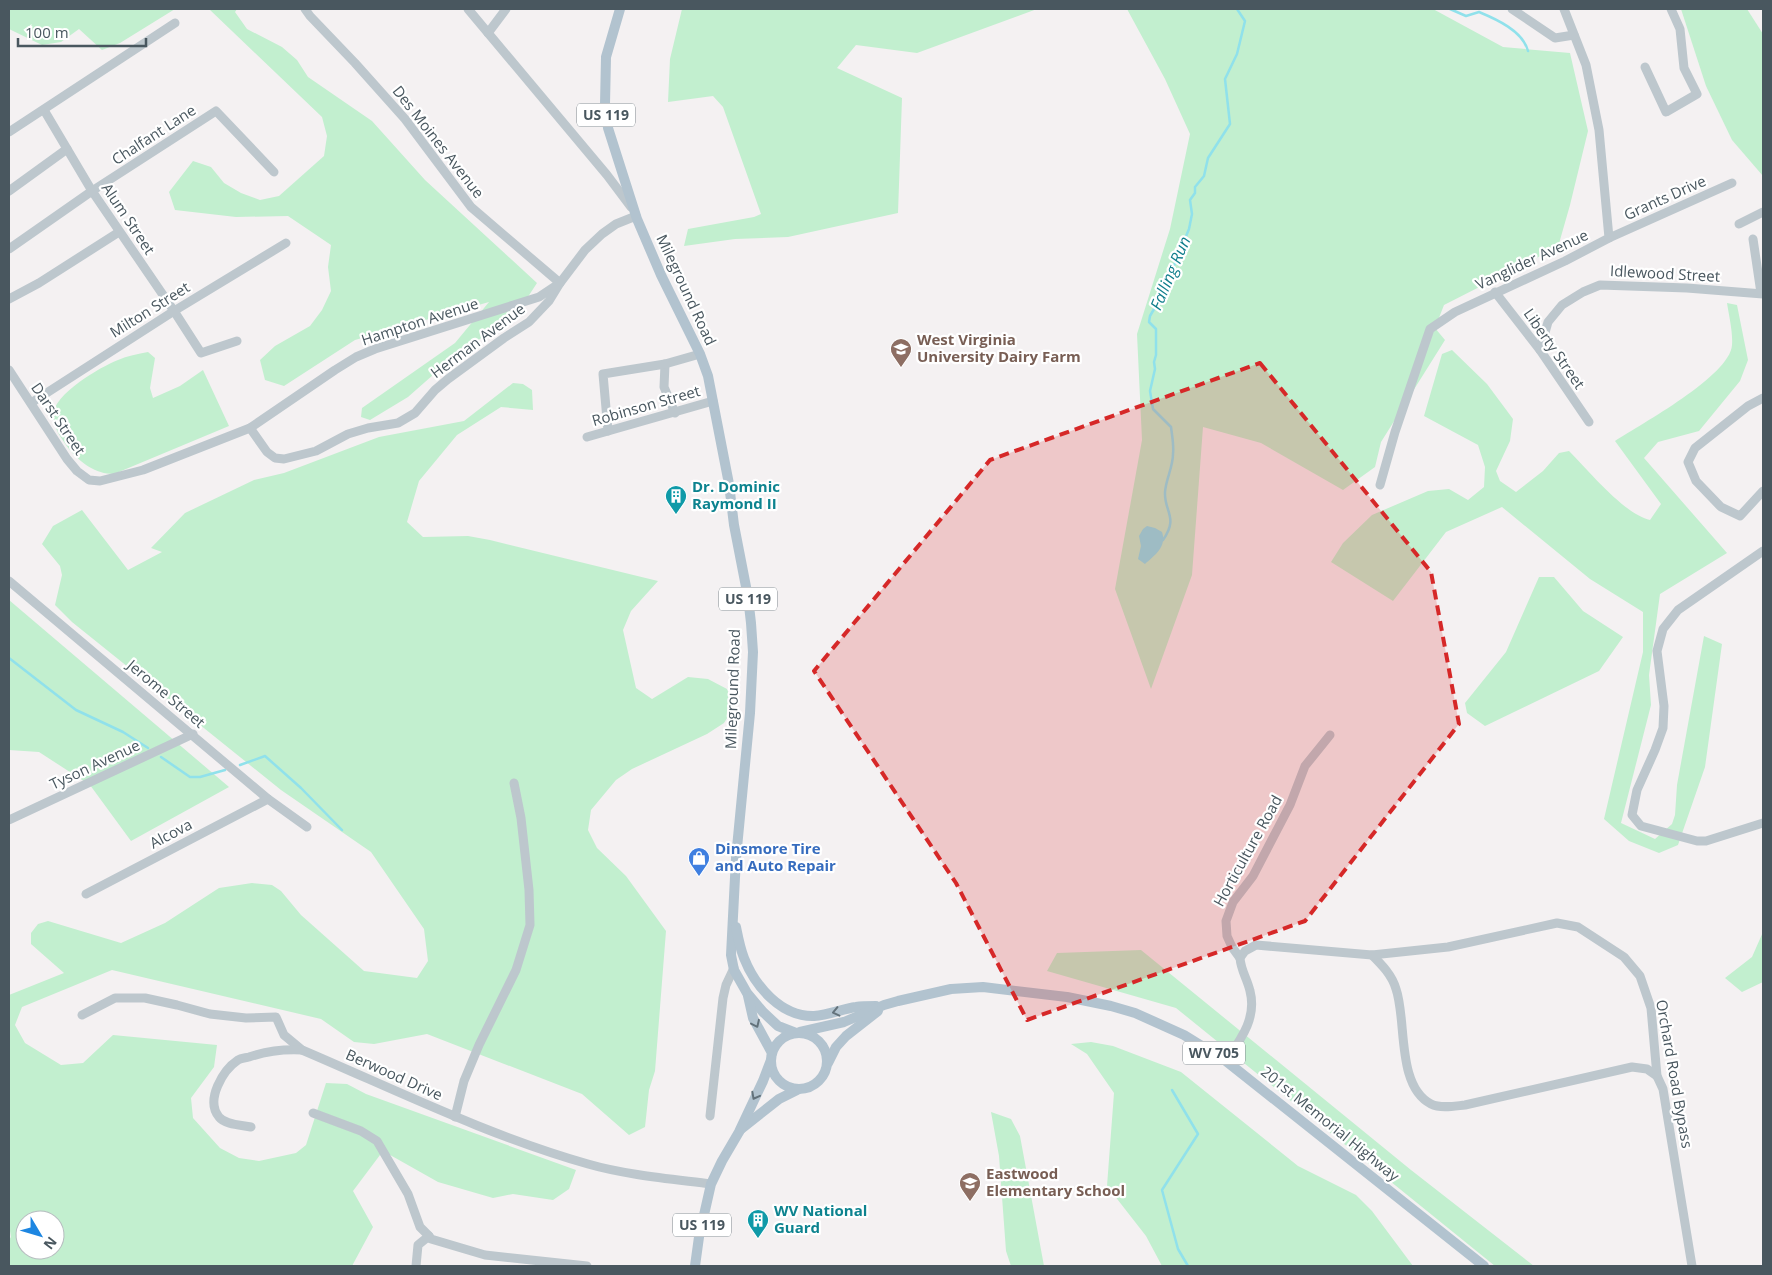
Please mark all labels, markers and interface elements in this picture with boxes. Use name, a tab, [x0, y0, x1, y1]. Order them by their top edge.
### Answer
scale bar	[18, 15, 145, 47]
text: 100 m	[25, 22, 69, 42]
street label: Des Moines Avenue	[389, 81, 489, 202]
street label: Chalfant Lane	[108, 100, 199, 169]
road number: US 119	[577, 104, 635, 126]
street label: Grants Drive	[1620, 170, 1709, 224]
street label: Alum Street	[98, 179, 160, 258]
street label: Vanglider Avenue	[1472, 224, 1591, 294]
street label: Mileground Road	[652, 231, 721, 348]
water label: Falling Run	[1145, 233, 1195, 313]
street label: Idlewood Street	[1609, 260, 1721, 286]
street label: Milton Street	[106, 277, 193, 342]
street label: Hampton Avenue	[359, 293, 481, 349]
street label: Herman Avenue	[426, 298, 529, 382]
street label: Liberty Street	[1520, 304, 1590, 393]
place label: West Virginia University Dairy Farm	[917, 329, 1081, 366]
school or university icon: West Virginia University Dairy Farm	[889, 337, 913, 368]
street label: Darst Street	[27, 378, 91, 459]
street label: Robinson Street	[589, 380, 702, 430]
place label: Dr. Dominic Raymond II	[692, 476, 780, 513]
building icon: Dr. Dominic Raymond II	[664, 484, 688, 515]
road number: US 119	[719, 588, 777, 610]
street label: Mileground Road	[720, 629, 744, 749]
street label: Jerome Street	[122, 654, 210, 732]
street label: Tyson Avenue	[46, 734, 143, 794]
street label: Horticulture Road	[1208, 791, 1286, 910]
street label: Alcova	[146, 814, 195, 853]
place label: Dinsmore Tire and Auto Repair	[715, 838, 836, 875]
shop icon: Dinsmore Tire and Auto Repair	[687, 846, 711, 877]
street label: Orchard Road Bypass	[1652, 998, 1698, 1150]
one-way arrow	[831, 1006, 840, 1017]
one-way arrow	[750, 1019, 761, 1028]
road number: WV 705	[1183, 1042, 1245, 1064]
street label: Berwood Drive	[343, 1044, 446, 1104]
street label: 201st Memorial Highway	[1257, 1061, 1404, 1186]
one-way arrow	[751, 1091, 761, 1100]
place label: Eastwood Elementary School	[986, 1163, 1125, 1200]
school or university icon: Eastwood Elementary School	[958, 1171, 982, 1202]
place label: WV National Guard	[774, 1200, 867, 1237]
building icon: WV National Guard	[746, 1208, 770, 1239]
north arrow	[15, 1210, 65, 1260]
road number: US 119	[673, 1214, 731, 1236]
text: N	[40, 1233, 62, 1254]

